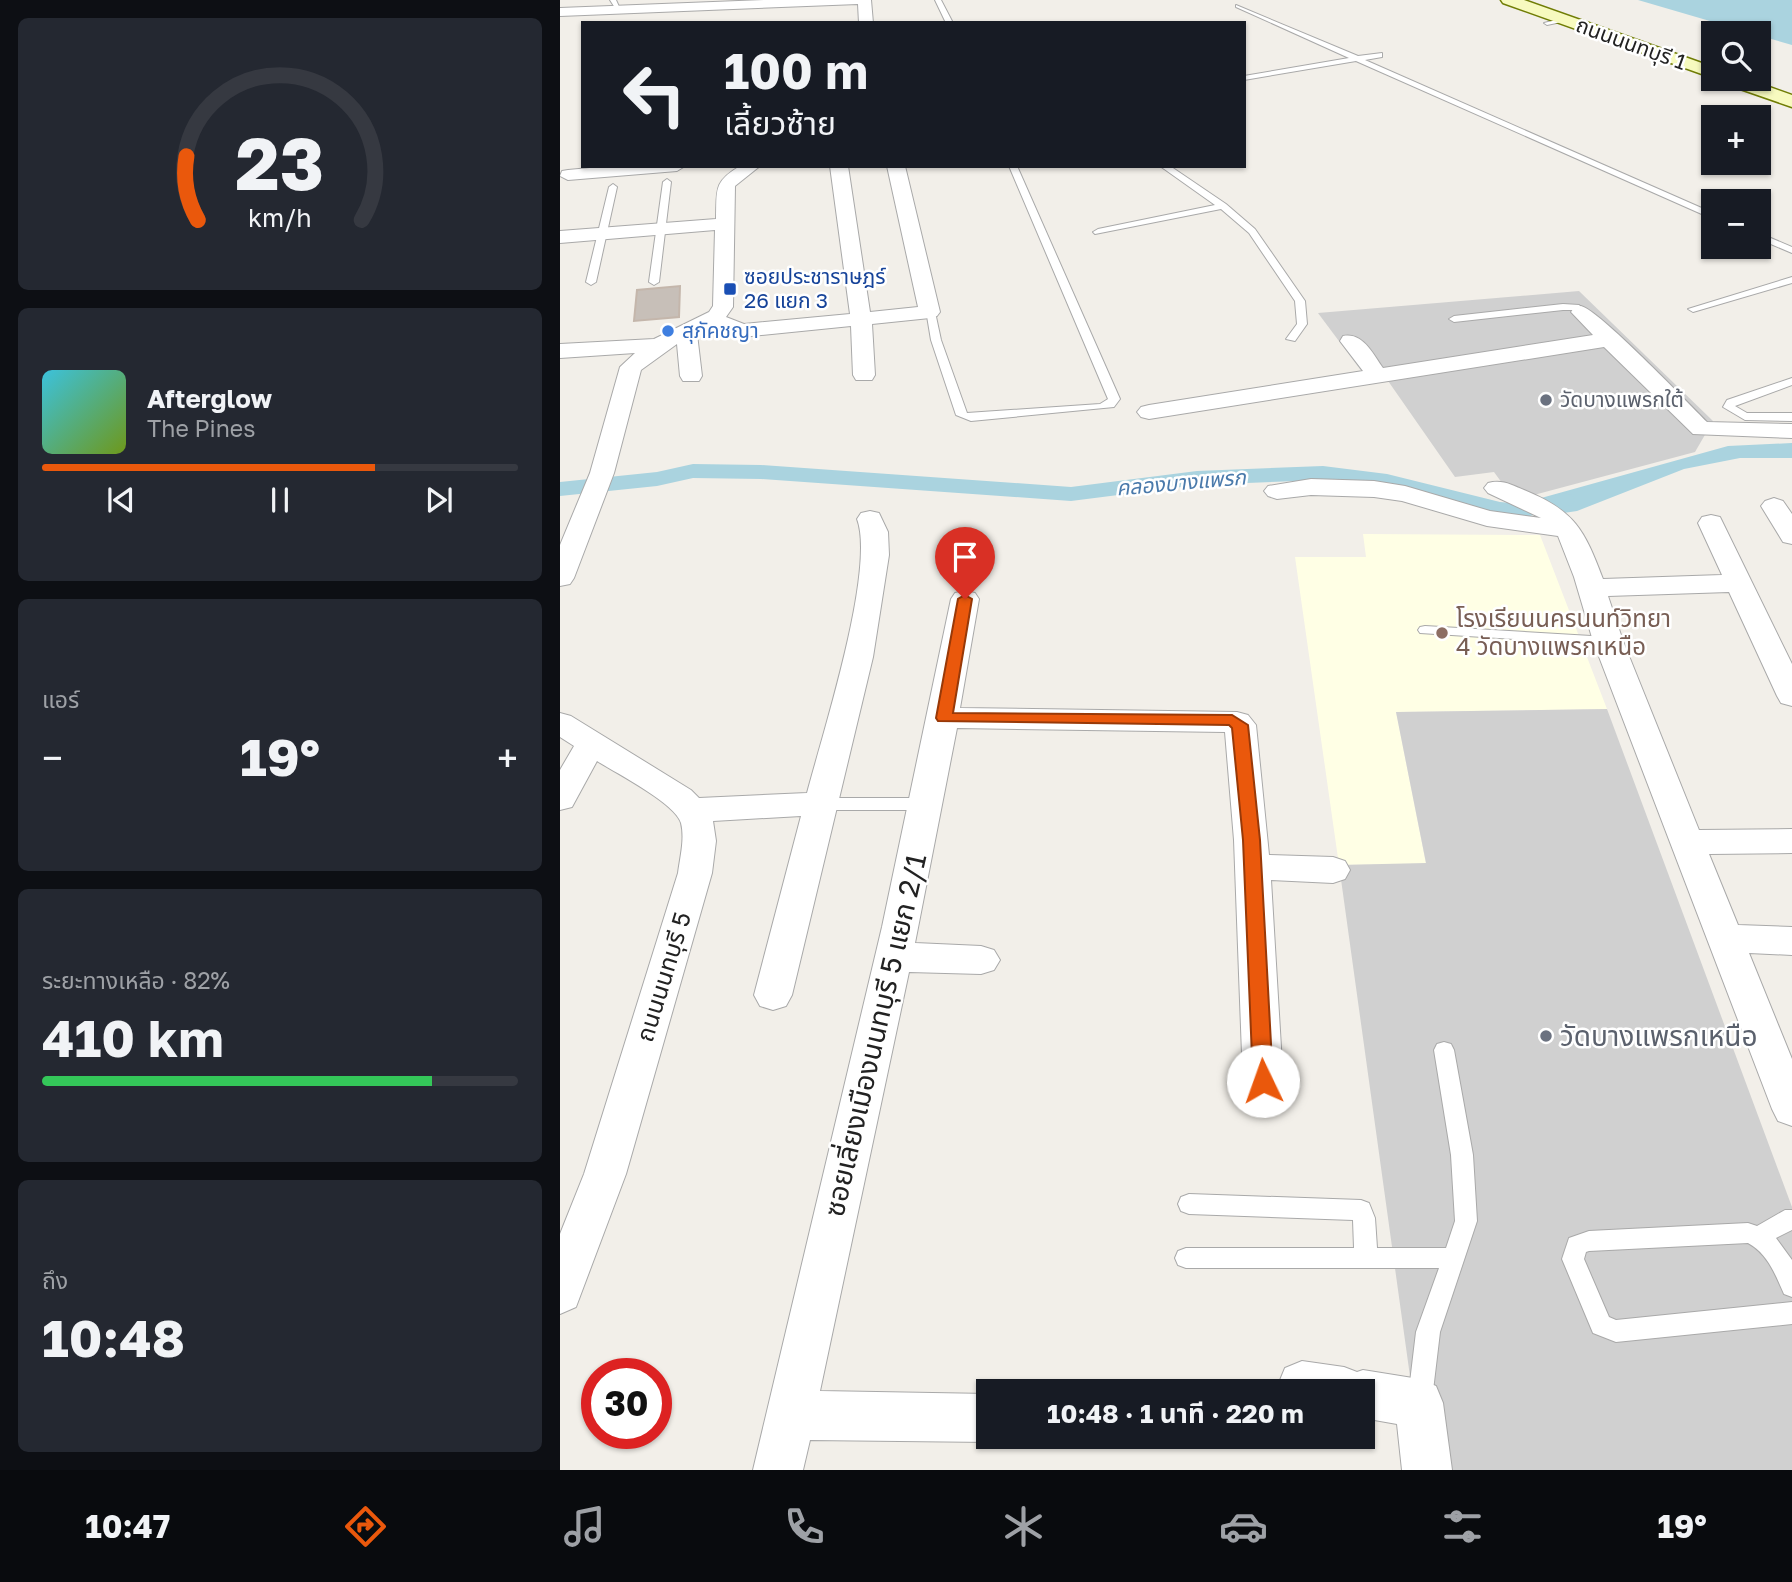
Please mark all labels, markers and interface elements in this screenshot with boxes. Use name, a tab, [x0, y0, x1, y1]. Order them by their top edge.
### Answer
street label: ถนนนนทบุรี 1	[1572, 11, 1690, 76]
map controls	[1701, 21, 1771, 259]
button: search	[1701, 21, 1771, 91]
text: 100 m	[724, 41, 868, 100]
icon: left	[609, 49, 700, 140]
text: เลี้ยวซ้าย	[724, 104, 836, 142]
button: +	[1701, 105, 1771, 175]
text: 23	[236, 120, 324, 207]
button: −	[1701, 189, 1771, 259]
text: km/h	[248, 202, 312, 233]
place label: ซอยประชาราษฎร์ 26 แยก 3	[744, 263, 886, 313]
marker: ซอยประชาราษฎร์ 26 แยก 3	[722, 281, 738, 297]
place label: สุภัคชญา	[682, 317, 759, 344]
marker: สุภัคชญา	[660, 323, 676, 339]
text: Afterglow	[147, 383, 272, 414]
place label: วัดบางแพรกใต้	[1560, 386, 1684, 412]
marker: วัดบางแพรกใต้	[1538, 392, 1554, 408]
text: The Pines	[147, 414, 255, 442]
water label: คลองบางแพรก	[1115, 463, 1248, 501]
icon: previous	[102, 481, 140, 519]
icon: pause	[261, 481, 299, 519]
icon: next	[420, 481, 458, 519]
pin	[935, 527, 995, 599]
icon: arrive	[946, 538, 984, 576]
place label: โรงเรียนนครนนท์วิทยา 4 วัดบางแพรกเหนือ	[1456, 603, 1671, 660]
marker: โรงเรียนนครนนท์วิทยา 4 วัดบางแพรกเหนือ	[1434, 625, 1450, 641]
text: แอร์	[42, 685, 79, 713]
text: 19°	[240, 725, 320, 787]
text: −	[42, 735, 63, 780]
text: +	[497, 735, 518, 780]
street label: ซอยเลี่ยงเมืองนนทบุรี 5 แยก 2/1	[815, 850, 933, 1220]
street label: ถนนนนทบุรี 5	[629, 908, 698, 1045]
text: ระยะทางเหลือ · 82%	[42, 966, 230, 994]
text: 410 km	[42, 1006, 224, 1068]
place label: วัดบางแพรกเหนือ	[1560, 1019, 1758, 1052]
marker: วัดบางแพรกเหนือ	[1538, 1028, 1554, 1044]
position arrow	[1226, 1044, 1300, 1118]
text: ถึง	[42, 1266, 68, 1294]
text: 10:48	[42, 1306, 185, 1368]
speed limit sign: 30	[581, 1358, 672, 1449]
text: 10:48 · 1 นาที · 220 m	[1047, 1398, 1304, 1429]
icon: directions	[341, 1502, 390, 1551]
icon: music	[560, 1502, 609, 1551]
icon: phone	[780, 1502, 829, 1551]
icon: climate	[999, 1502, 1048, 1551]
icon: car	[1219, 1502, 1268, 1551]
icon: filters	[1438, 1502, 1487, 1551]
text: 10:47	[85, 1507, 170, 1545]
text: 19°	[1657, 1507, 1707, 1545]

